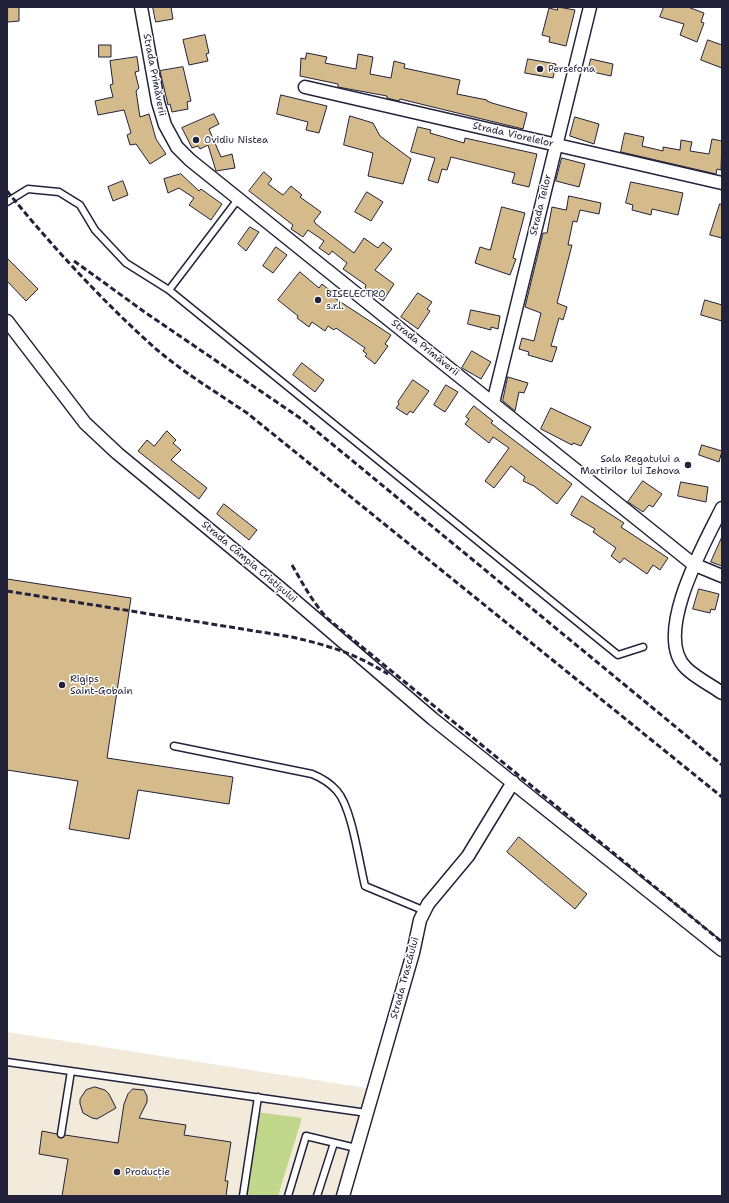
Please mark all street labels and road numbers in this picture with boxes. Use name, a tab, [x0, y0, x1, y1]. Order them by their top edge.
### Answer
street label: Strada Primăverii	[140, 33, 168, 117]
street label: Strada Viorelelor	[471, 120, 555, 150]
street label: Strada Teilor	[528, 173, 554, 237]
street label: Strada Primăverii	[389, 317, 461, 379]
street label: Strada Câmpia Cristișului	[199, 519, 299, 605]
street label: Strada Trascăului	[388, 936, 422, 1020]

